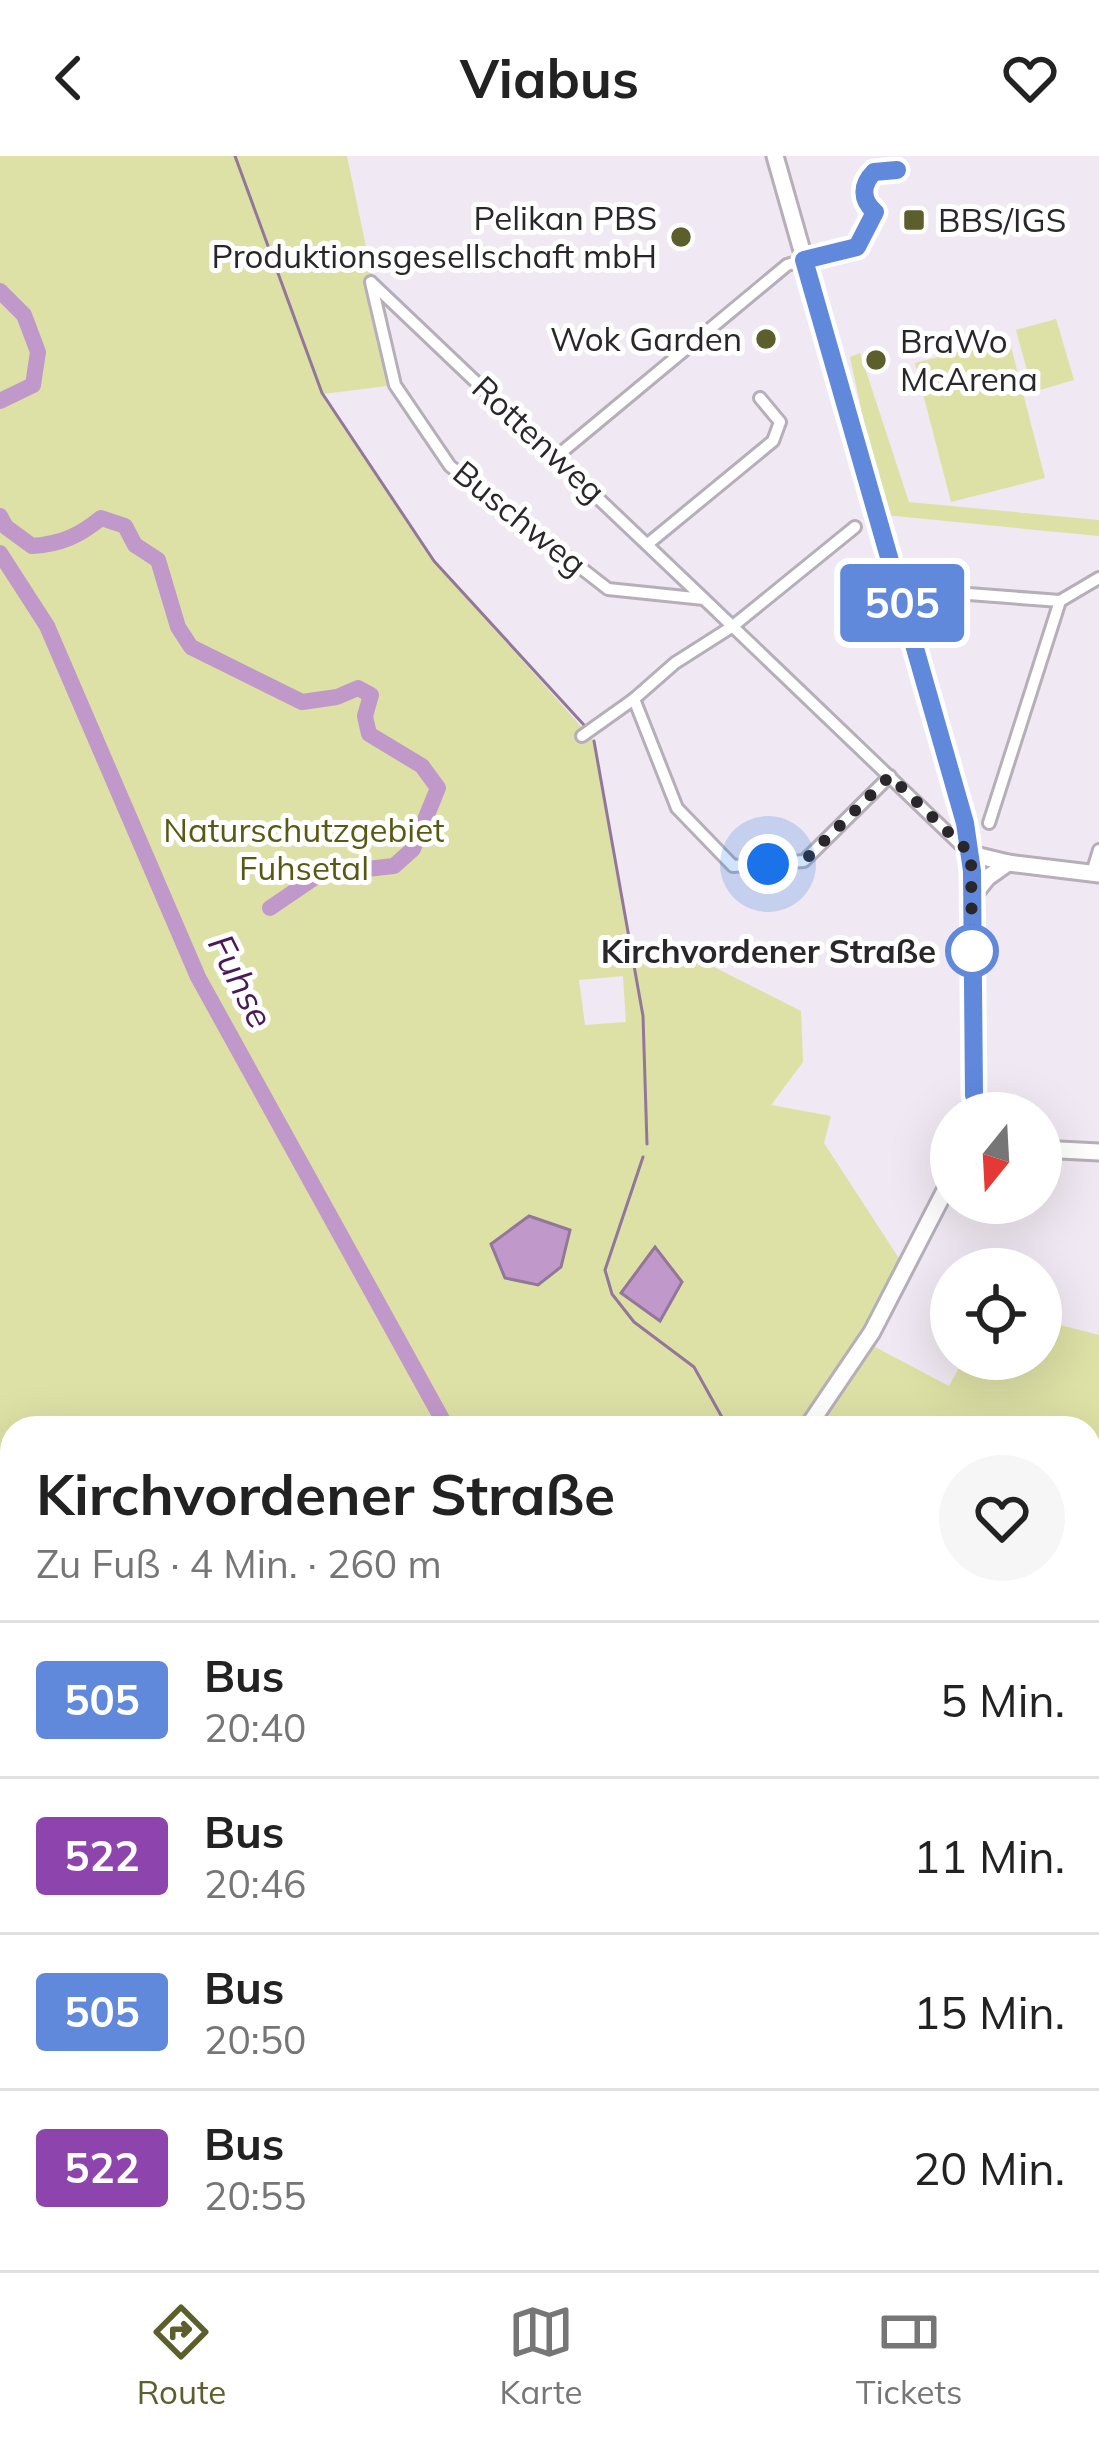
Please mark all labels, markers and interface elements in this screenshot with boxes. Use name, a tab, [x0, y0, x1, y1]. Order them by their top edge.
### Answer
text: Viabus	[460, 44, 639, 112]
icon: back	[36, 45, 102, 111]
icon: heart	[997, 45, 1063, 111]
place label: Pelikan PBS Produktionsgesellschaft mbH	[212, 197, 657, 276]
place label: BBS/IGS	[938, 199, 1066, 240]
marker: BBS/IGS	[901, 207, 927, 233]
marker: Pelikan PBS Produktionsgesellschaft mbH	[668, 224, 694, 250]
place label: Wok Garden	[550, 318, 742, 359]
place label: BraWo McArena	[900, 320, 1038, 399]
marker: Wok Garden	[753, 326, 779, 352]
marker: BraWo McArena	[863, 347, 889, 373]
street label: Rottenweg	[464, 367, 614, 511]
street label: Buschweg	[445, 451, 595, 584]
line badge: 505	[833, 564, 971, 642]
text: 505	[864, 576, 940, 629]
park label: Naturschutzgebiet Fuhsetal	[163, 809, 445, 888]
your location	[738, 834, 798, 894]
water label: Fuhse	[199, 926, 284, 1035]
marker: Kirchvordener Straße	[947, 926, 997, 976]
place label: Kirchvordener Straße	[601, 930, 936, 971]
north arrow	[930, 1092, 1062, 1224]
map controls	[930, 1092, 1062, 1380]
button: locate	[930, 1248, 1062, 1380]
button: heart	[939, 1455, 1065, 1581]
text: Kirchvordener Straße	[36, 1458, 615, 1529]
text: Zu Fuß · 4 Min. · 260 m	[36, 1539, 442, 1588]
text: Bus	[204, 1647, 284, 1703]
text: 5 Min.	[940, 1672, 1065, 1728]
text: 505	[64, 1673, 140, 1726]
text: 20:40	[204, 1703, 307, 1752]
text: Bus	[204, 1803, 284, 1859]
text: 11 Min.	[913, 1828, 1065, 1884]
text: 522	[64, 1829, 140, 1882]
text: 20:46	[204, 1859, 307, 1908]
text: Bus	[204, 1959, 284, 2015]
text: 15 Min.	[913, 1984, 1065, 2040]
text: 505	[64, 1985, 140, 2038]
text: 20:50	[204, 2015, 307, 2064]
text: Bus	[204, 2115, 284, 2171]
text: 20 Min.	[913, 2140, 1065, 2196]
text: 522	[64, 2141, 140, 2194]
text: 20:55	[204, 2171, 307, 2220]
tab: Route	[137, 2299, 226, 2412]
tab: Karte	[500, 2299, 583, 2412]
tab: Tickets	[856, 2299, 962, 2412]

